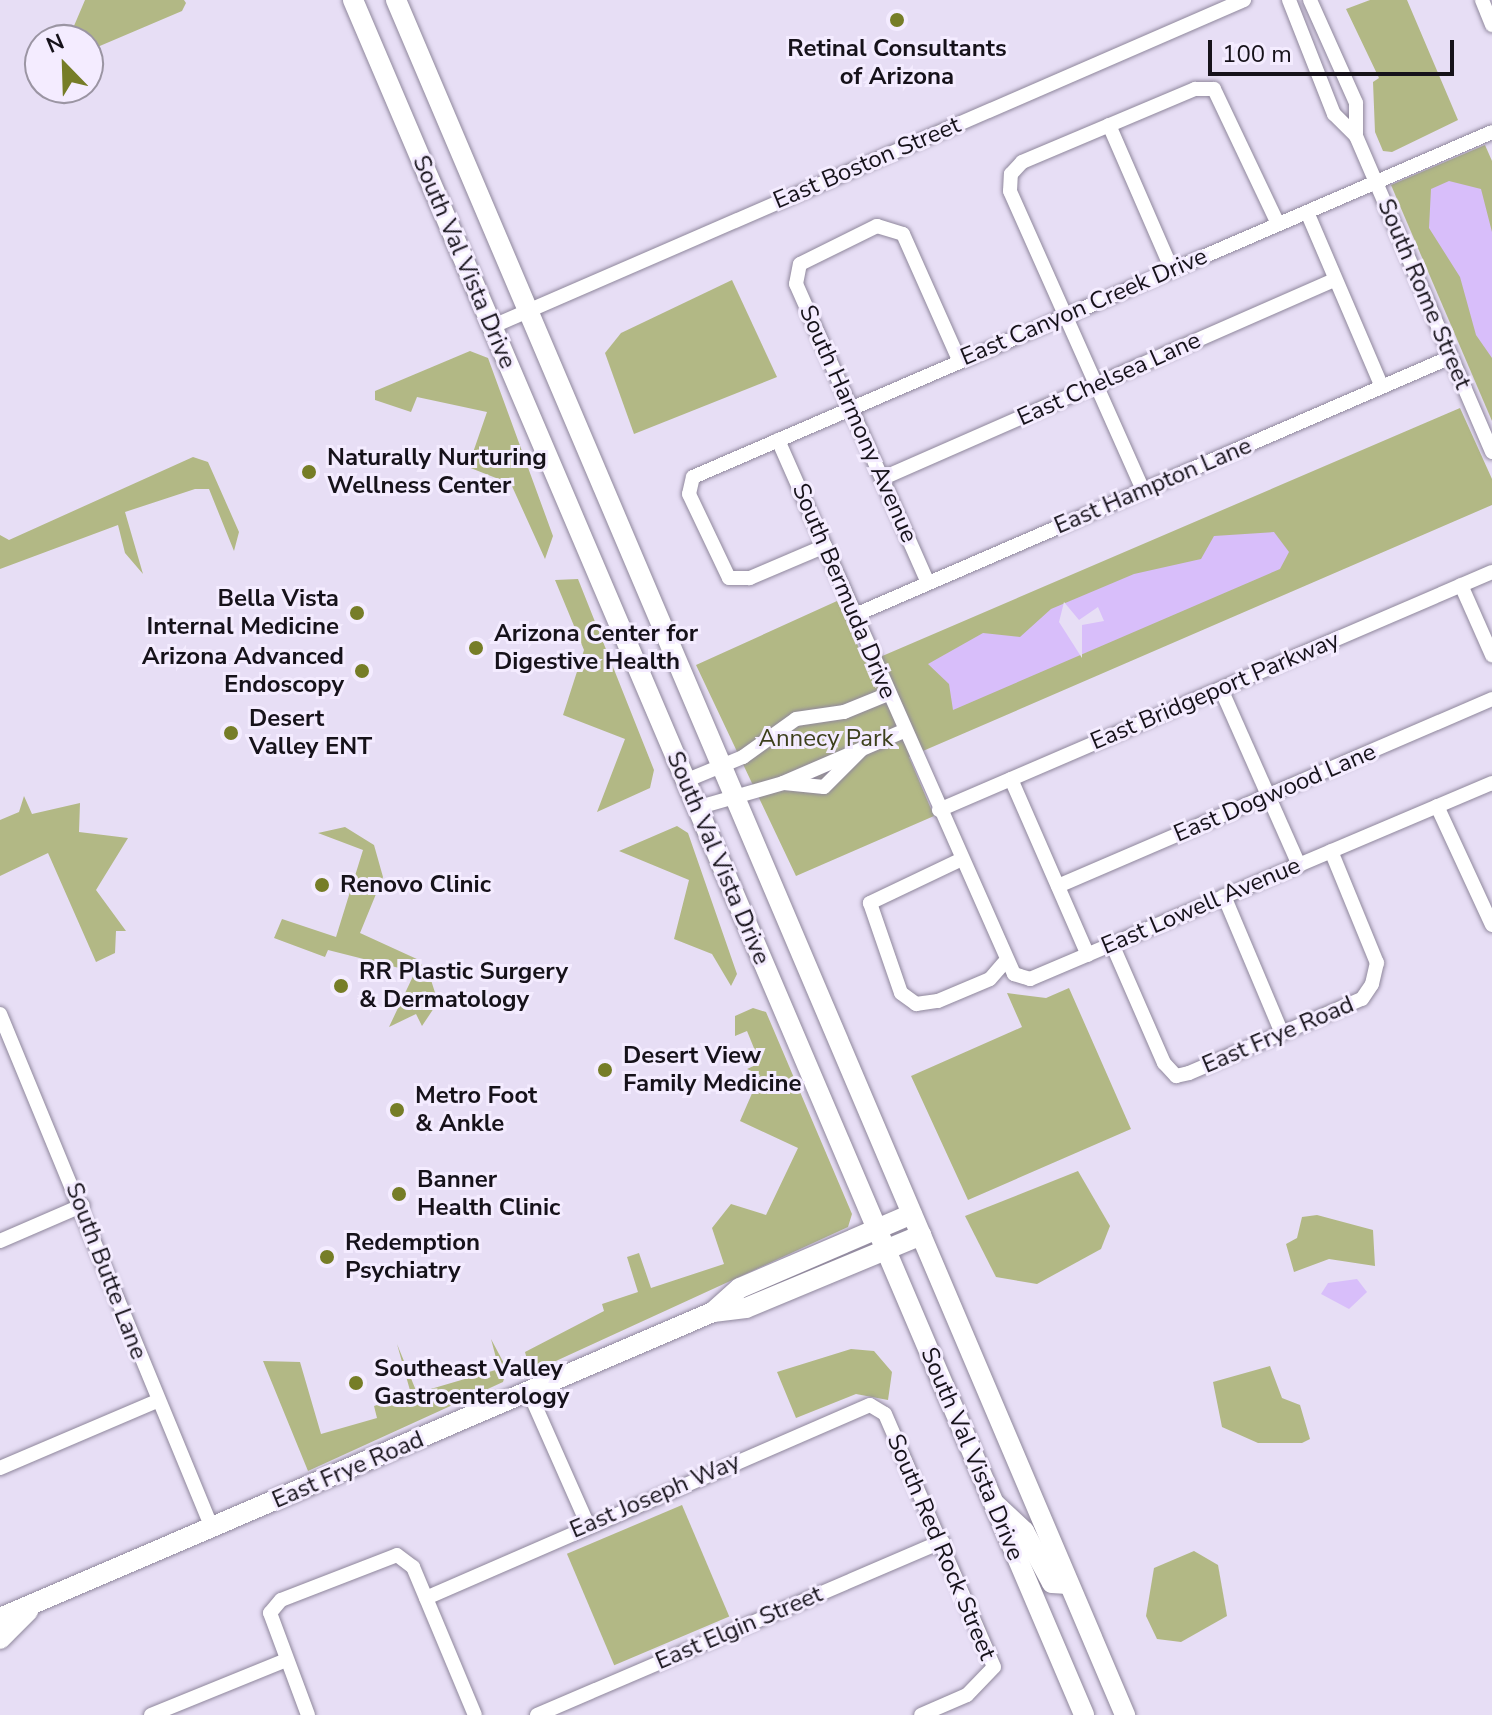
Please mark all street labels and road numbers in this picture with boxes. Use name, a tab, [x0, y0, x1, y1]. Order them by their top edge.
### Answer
street label: East Boston Street	[769, 111, 965, 215]
street label: South Val Vista Drive	[406, 151, 522, 373]
street label: South Rome Street	[1371, 195, 1477, 393]
street label: East Canyon Creek Drive	[956, 242, 1212, 372]
street label: South Harmony Avenue	[793, 301, 923, 547]
street label: East Chelsea Lane	[1013, 326, 1205, 432]
street label: East Hampton Lane	[1050, 431, 1256, 541]
street label: South Bermuda Drive	[786, 479, 902, 703]
street label: East Bridgeport Parkway	[1086, 626, 1344, 756]
street label: East Dogwood Lane	[1170, 737, 1380, 849]
street label: South Val Vista Drive	[660, 747, 776, 969]
street label: East Lowell Avenue	[1097, 851, 1305, 961]
street label: East Frye Road	[1198, 990, 1358, 1080]
street label: South Butte Lane	[59, 1179, 153, 1363]
street label: South Val Vista Drive	[914, 1343, 1030, 1565]
street label: East Frye Road	[268, 1425, 428, 1515]
street label: South Red Rock Street	[880, 1430, 1002, 1664]
street label: East Joseph Way	[566, 1447, 744, 1545]
street label: East Elgin Street	[651, 1580, 827, 1676]

